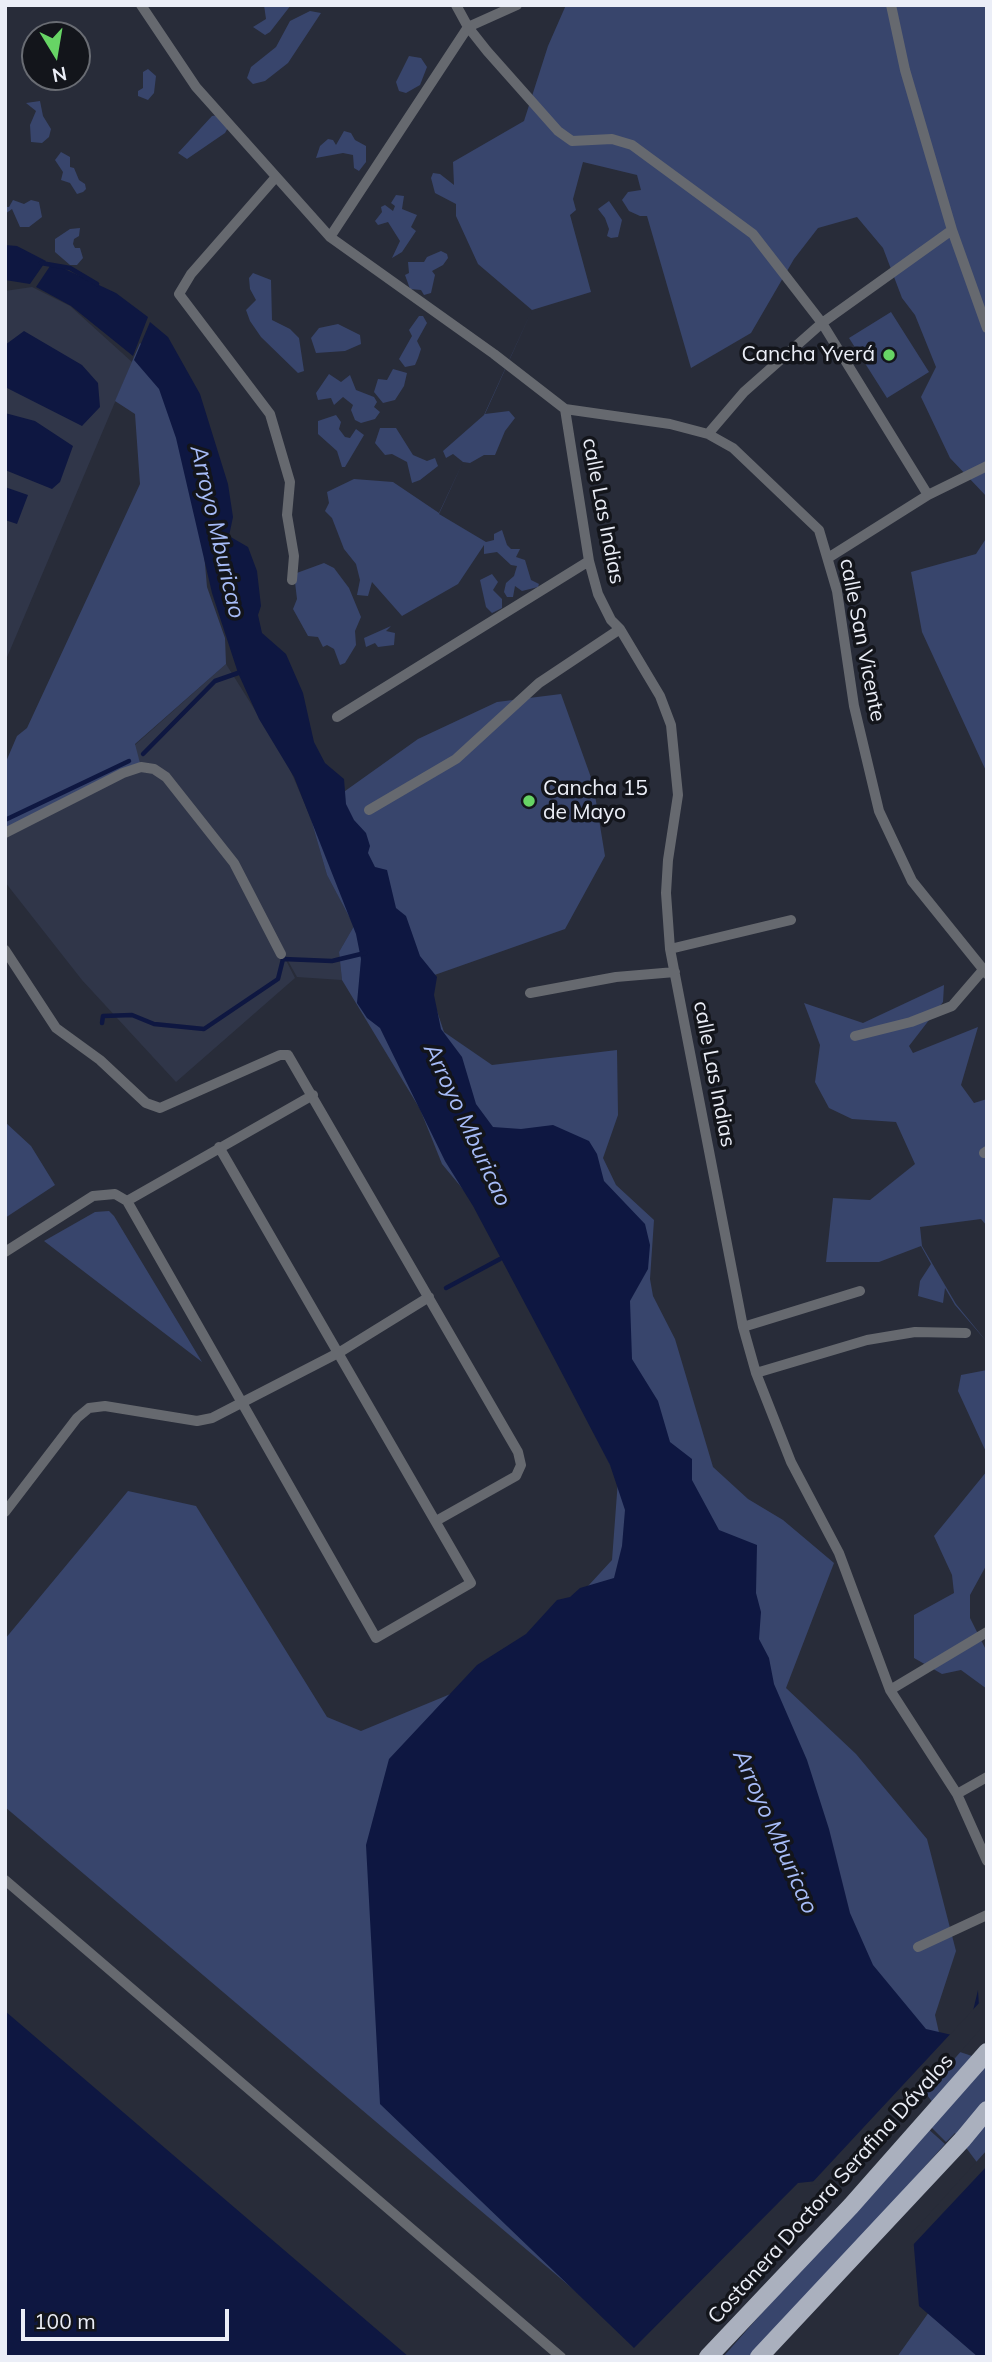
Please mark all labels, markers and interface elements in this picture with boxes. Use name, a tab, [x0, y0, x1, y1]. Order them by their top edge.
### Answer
north arrow	[21, 21, 91, 91]
text: N	[50, 61, 69, 88]
place label: Cancha Yverá	[741, 342, 875, 368]
marker: Cancha Yverá	[881, 347, 897, 363]
street label: calle Las Indias	[577, 436, 629, 586]
water label: Arroyo Mburicao	[184, 443, 250, 621]
street label: calle San Vicente	[834, 556, 890, 724]
place label: Cancha 15 de Mayo	[543, 776, 648, 826]
marker: Cancha 15 de Mayo	[521, 793, 537, 809]
street label: calle Las Indias	[688, 999, 740, 1149]
water label: Arroyo Mburicao	[417, 1039, 517, 1211]
water label: Arroyo Mburicao	[727, 1746, 823, 1918]
street label: Costanera Doctora Serafina Dávalos	[703, 2049, 959, 2329]
scale bar	[24, 2296, 233, 2340]
text: 100 m	[34, 2308, 96, 2334]

